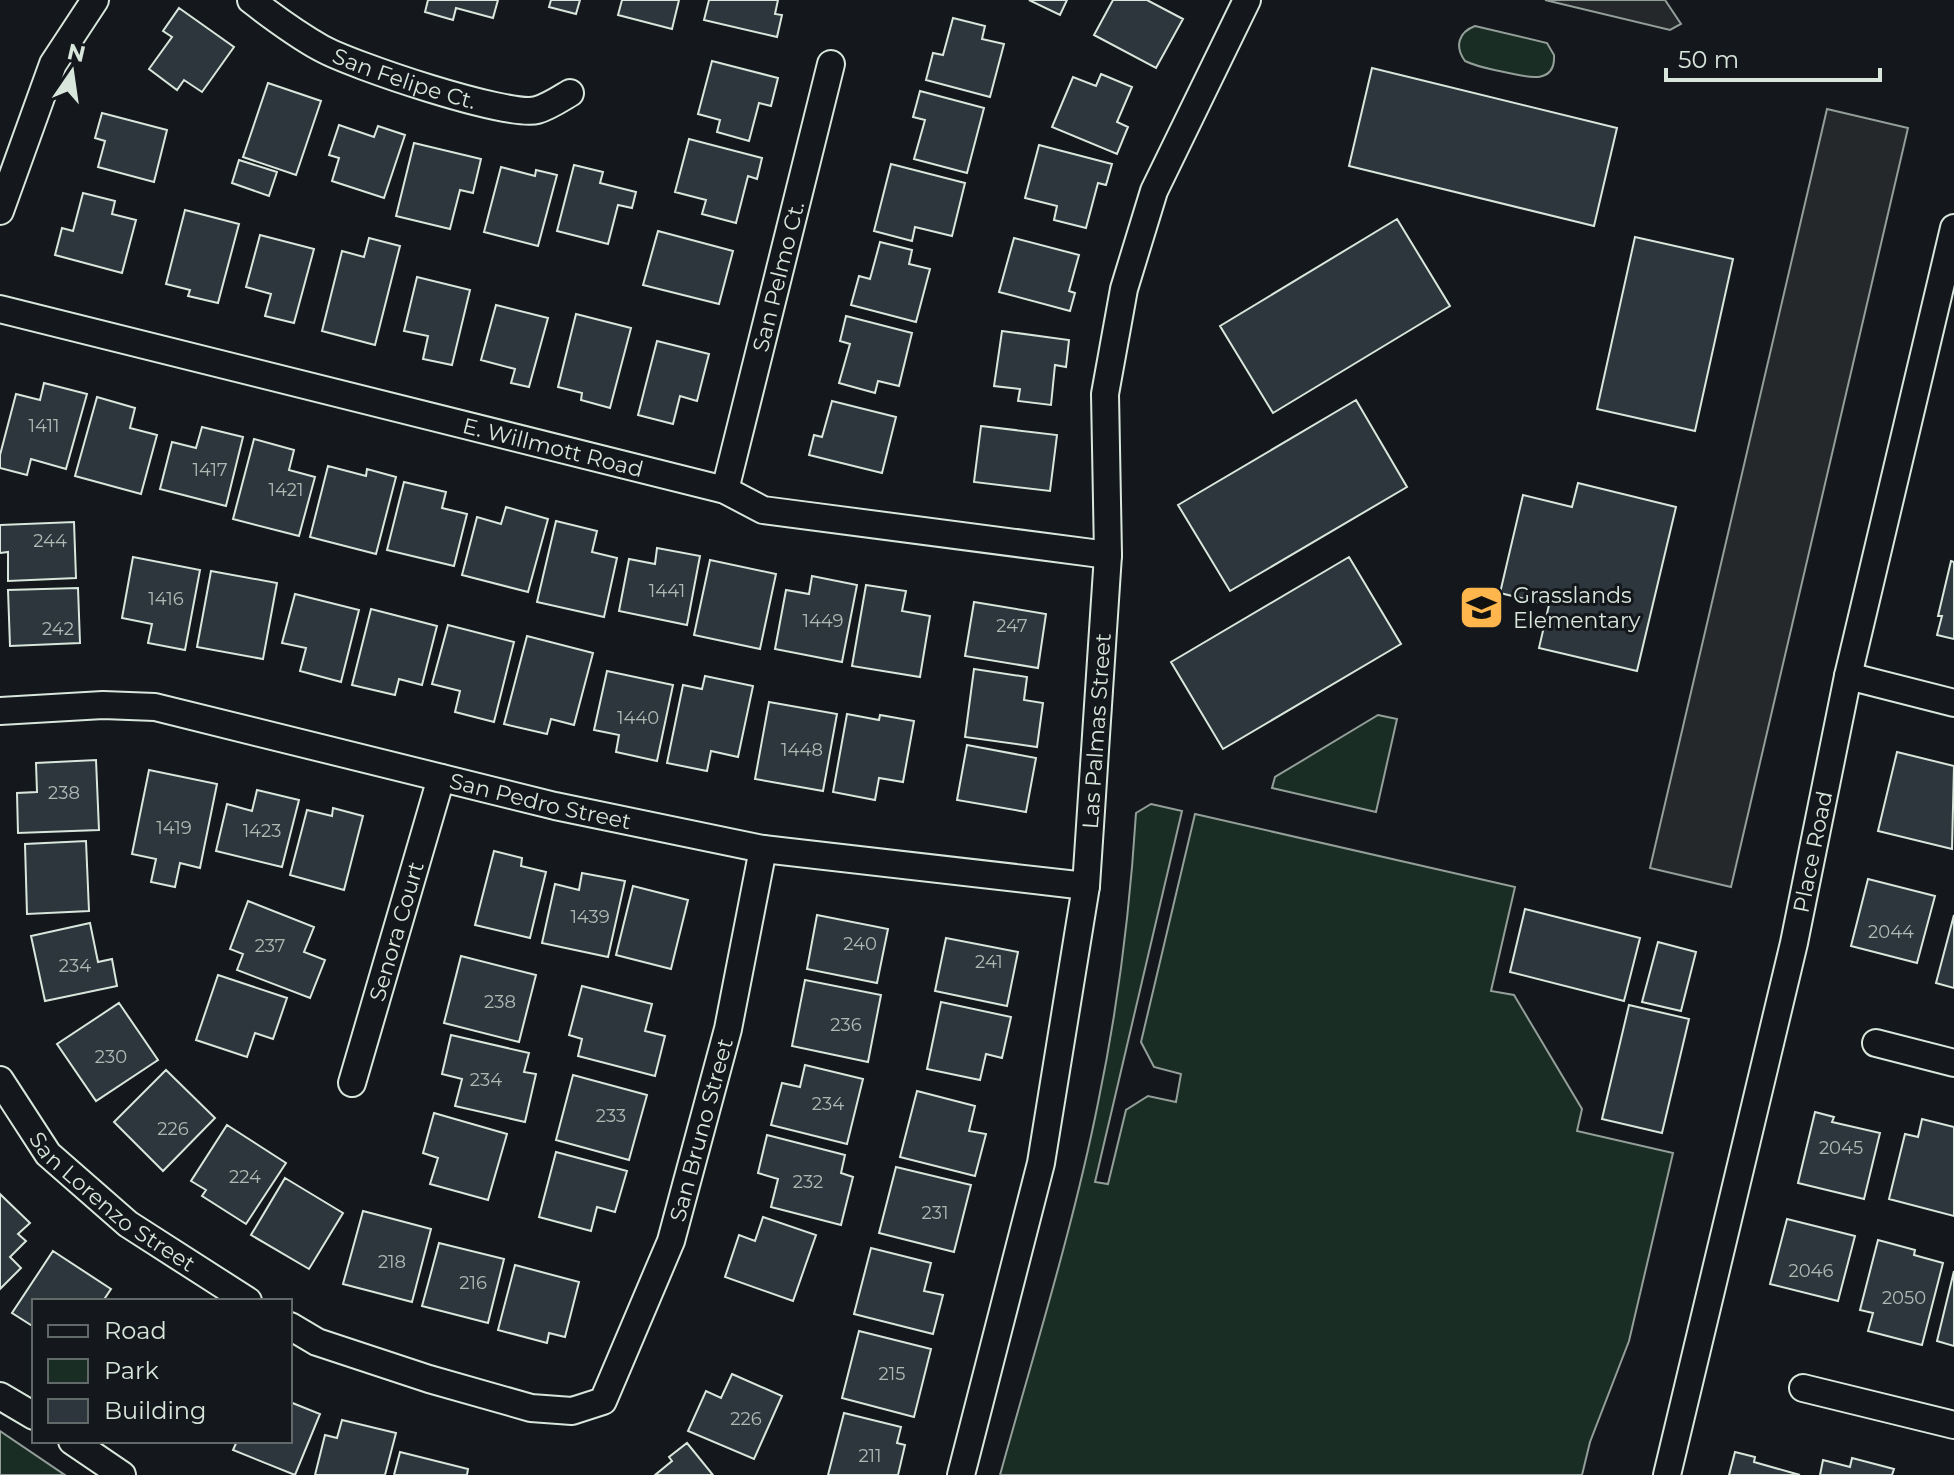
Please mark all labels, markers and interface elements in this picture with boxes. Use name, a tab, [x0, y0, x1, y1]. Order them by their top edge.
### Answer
north arrow	[32, 32, 112, 112]
scale bar	[1666, 32, 1880, 82]
text: N	[65, 38, 88, 68]
street label: San Felipe Ct.	[329, 42, 479, 115]
text: 50 m	[1678, 45, 1739, 74]
street label: San Pelmo Ct.	[746, 198, 810, 355]
street label: E. Willmott Road	[460, 412, 646, 483]
house number: 1411	[29, 415, 59, 437]
house number: 1417	[192, 459, 228, 481]
house number: 1421	[268, 479, 304, 501]
house number: 244	[33, 530, 67, 552]
house number: 1441	[649, 580, 685, 602]
place label: Grasslands Elementary	[1513, 582, 1641, 634]
school or university icon: Grasslands Elementary	[1458, 584, 1506, 632]
house number: 1416	[148, 588, 184, 610]
house number: 1449	[802, 610, 844, 632]
house number: 247	[996, 615, 1028, 637]
house number: 242	[42, 618, 74, 640]
street label: Las Palmas Street	[1076, 632, 1116, 830]
house number: 1440	[617, 707, 659, 729]
house number: 1448	[781, 739, 823, 761]
street label: San Pedro Street	[447, 767, 634, 835]
house number: 238	[48, 782, 80, 804]
street label: Place Road	[1787, 789, 1838, 915]
house number: 1419	[156, 817, 192, 839]
house number: 1423	[243, 820, 281, 842]
street label: Senora Court	[363, 858, 429, 1004]
house number: 1439	[570, 906, 610, 928]
house number: 2044	[1868, 921, 1914, 943]
house number: 240	[843, 933, 877, 955]
house number: 237	[255, 935, 285, 957]
house number: 241	[975, 951, 1003, 973]
house number: 234	[59, 955, 91, 977]
house number: 238	[484, 991, 516, 1013]
house number: 236	[830, 1014, 862, 1036]
street label: San Bruno Street	[663, 1035, 738, 1224]
house number: 230	[95, 1046, 127, 1068]
house number: 234	[470, 1069, 502, 1091]
house number: 234	[812, 1093, 844, 1115]
house number: 233	[596, 1105, 626, 1127]
house number: 226	[157, 1118, 189, 1140]
street label: San Lorenzo Street	[24, 1126, 200, 1277]
house number: 2045	[1819, 1137, 1863, 1159]
house number: 224	[229, 1166, 261, 1188]
house number: 232	[793, 1171, 823, 1193]
house number: 231	[922, 1202, 948, 1224]
house number: 218	[378, 1251, 406, 1273]
house number: 2046	[1789, 1260, 1834, 1282]
house number: 216	[459, 1272, 487, 1294]
house number: 2050	[1882, 1287, 1926, 1309]
legend	[32, 1299, 292, 1443]
text: Road	[104, 1316, 167, 1345]
text: Park	[104, 1356, 159, 1385]
house number: 215	[879, 1363, 905, 1385]
text: Building	[104, 1396, 207, 1425]
house number: 226	[730, 1408, 762, 1430]
house number: 211	[858, 1445, 882, 1467]

